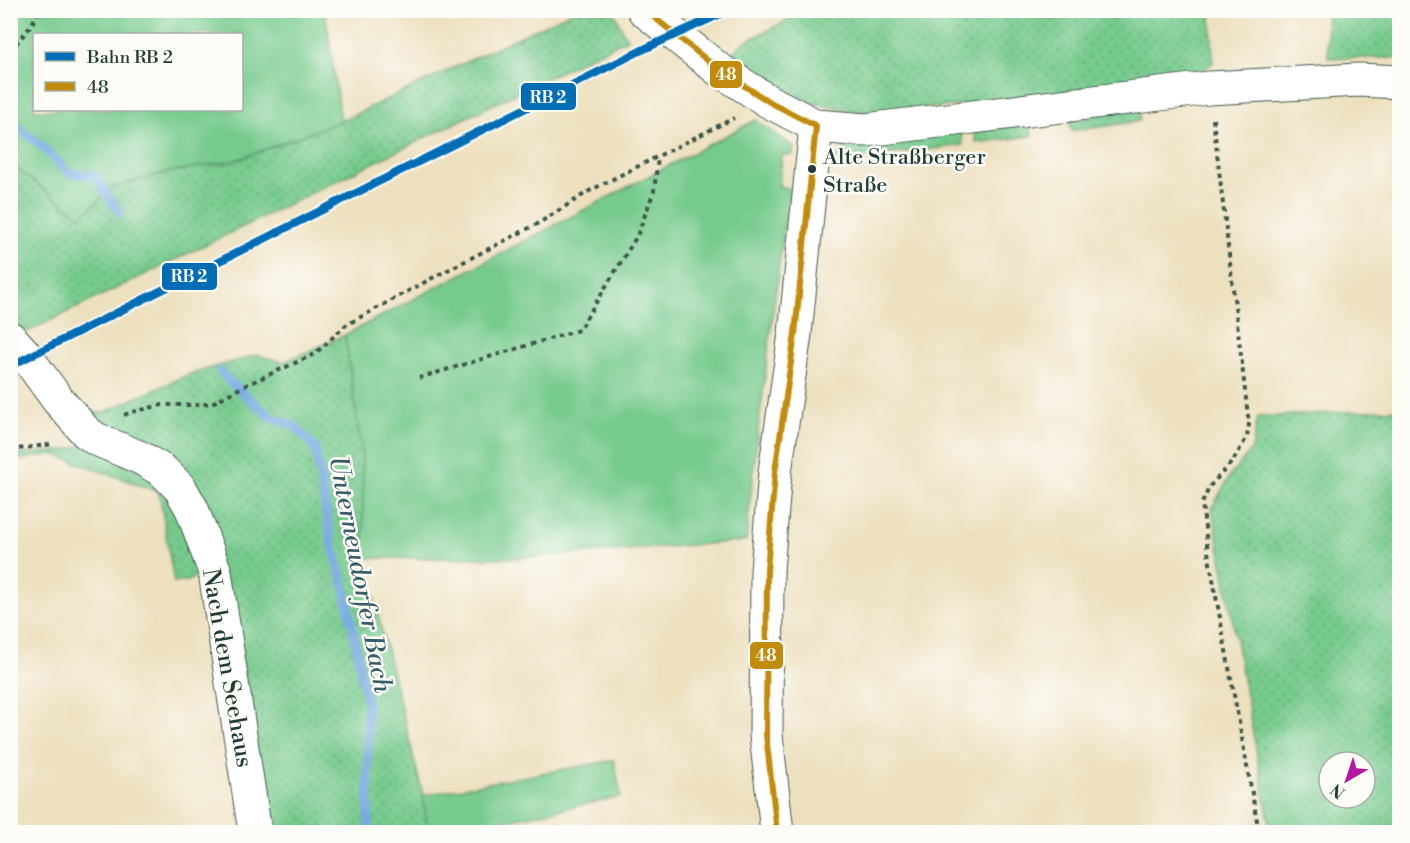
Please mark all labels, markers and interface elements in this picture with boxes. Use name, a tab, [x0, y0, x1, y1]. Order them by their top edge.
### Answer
legend	[33, 33, 243, 111]
text: Bahn RB 2	[86, 46, 173, 69]
line badge: 48	[709, 60, 743, 89]
text: 48	[716, 65, 736, 85]
text: 48	[87, 76, 109, 99]
line badge: RB 2	[520, 82, 577, 111]
text: RB 2	[530, 88, 566, 108]
place label: Alte Straßberger Straße	[822, 144, 986, 199]
marker: Alte Straßberger Straße	[806, 163, 818, 175]
line badge: RB 2	[161, 262, 218, 291]
text: RB 2	[171, 267, 207, 287]
water label: Unterneudorfer Bach	[321, 453, 399, 696]
street label: Nach dem Seehaus	[195, 567, 259, 770]
line badge: 48	[749, 641, 784, 670]
text: 48	[756, 646, 776, 666]
north arrow	[1317, 750, 1377, 810]
text: N	[1327, 779, 1349, 803]

